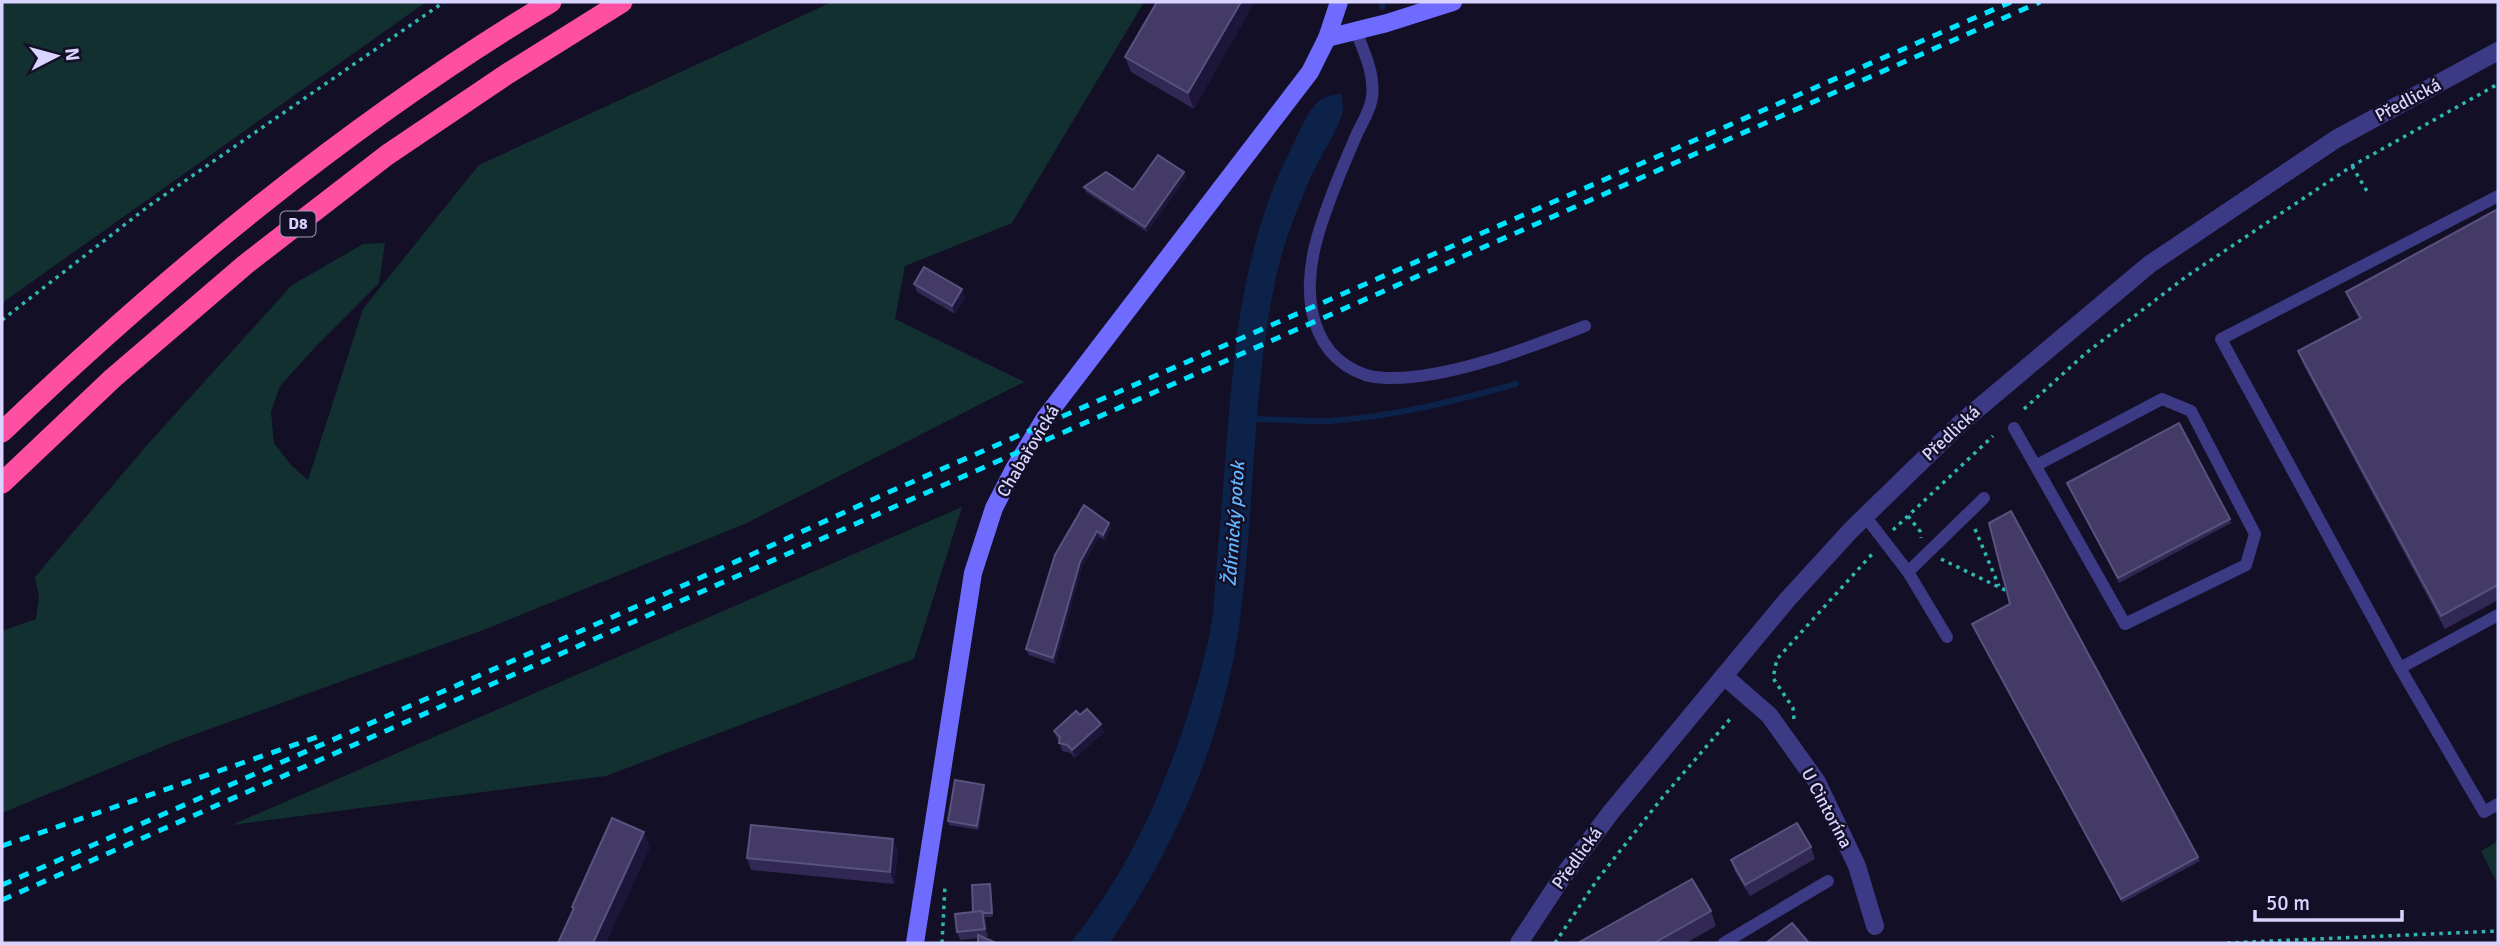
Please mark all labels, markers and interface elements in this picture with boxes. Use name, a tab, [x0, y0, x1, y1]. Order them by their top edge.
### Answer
north arrow	[21, 21, 91, 91]
text: N	[59, 47, 85, 62]
street label: Předlická	[2371, 74, 2445, 126]
road number: D8	[280, 212, 316, 236]
street label: Chabařovická	[992, 401, 1064, 501]
street label: Předlická	[1917, 401, 1985, 465]
water label: Ždírnický potok	[1218, 459, 1250, 587]
street label: U Cintorína	[1797, 764, 1857, 852]
street label: Předlická	[1547, 823, 1607, 893]
scale bar	[2255, 878, 2402, 922]
text: 50 m	[2266, 890, 2310, 916]

